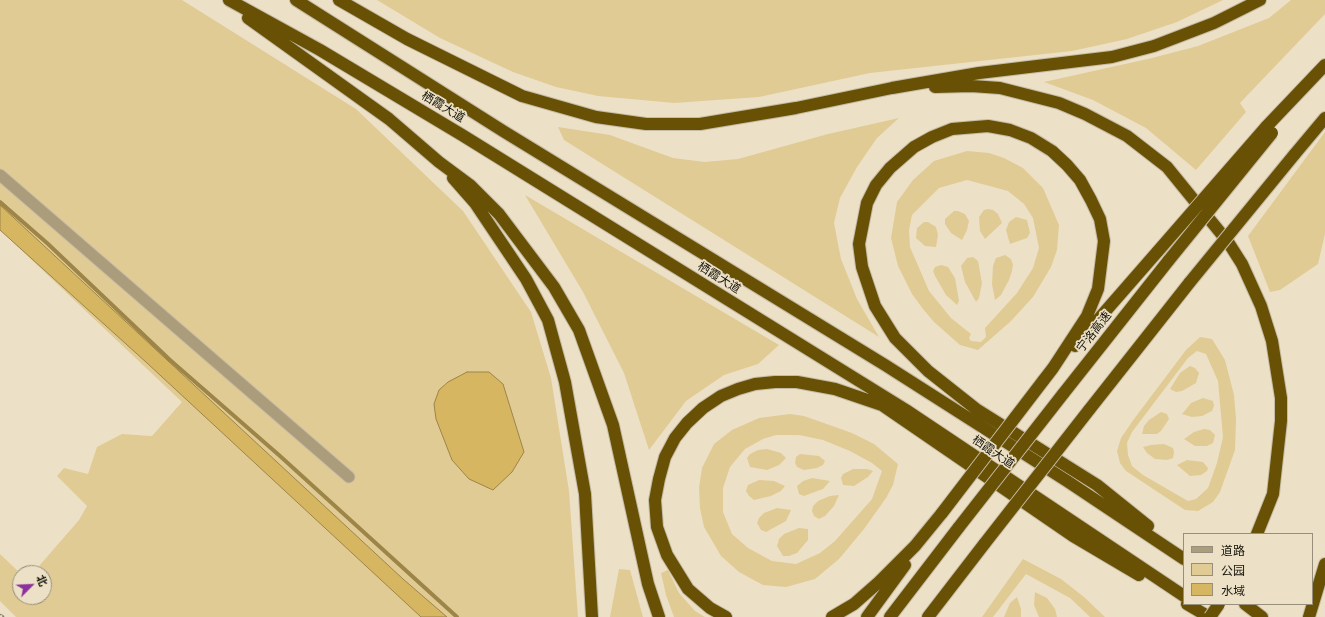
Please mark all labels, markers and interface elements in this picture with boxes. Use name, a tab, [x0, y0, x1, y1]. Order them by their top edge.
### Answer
street label: 栖霞大道	[419, 88, 467, 126]
street label: 栖霞大道	[695, 259, 743, 297]
street label: 宁洛高速	[1074, 309, 1114, 355]
street label: 栖霞大道	[969, 433, 1017, 471]
legend	[1183, 533, 1313, 605]
text: 道路	[1221, 543, 1245, 558]
text: 公园	[1221, 563, 1245, 578]
north arrow	[12, 565, 52, 605]
text: 北	[33, 573, 51, 588]
text: 水域	[1221, 583, 1245, 598]

